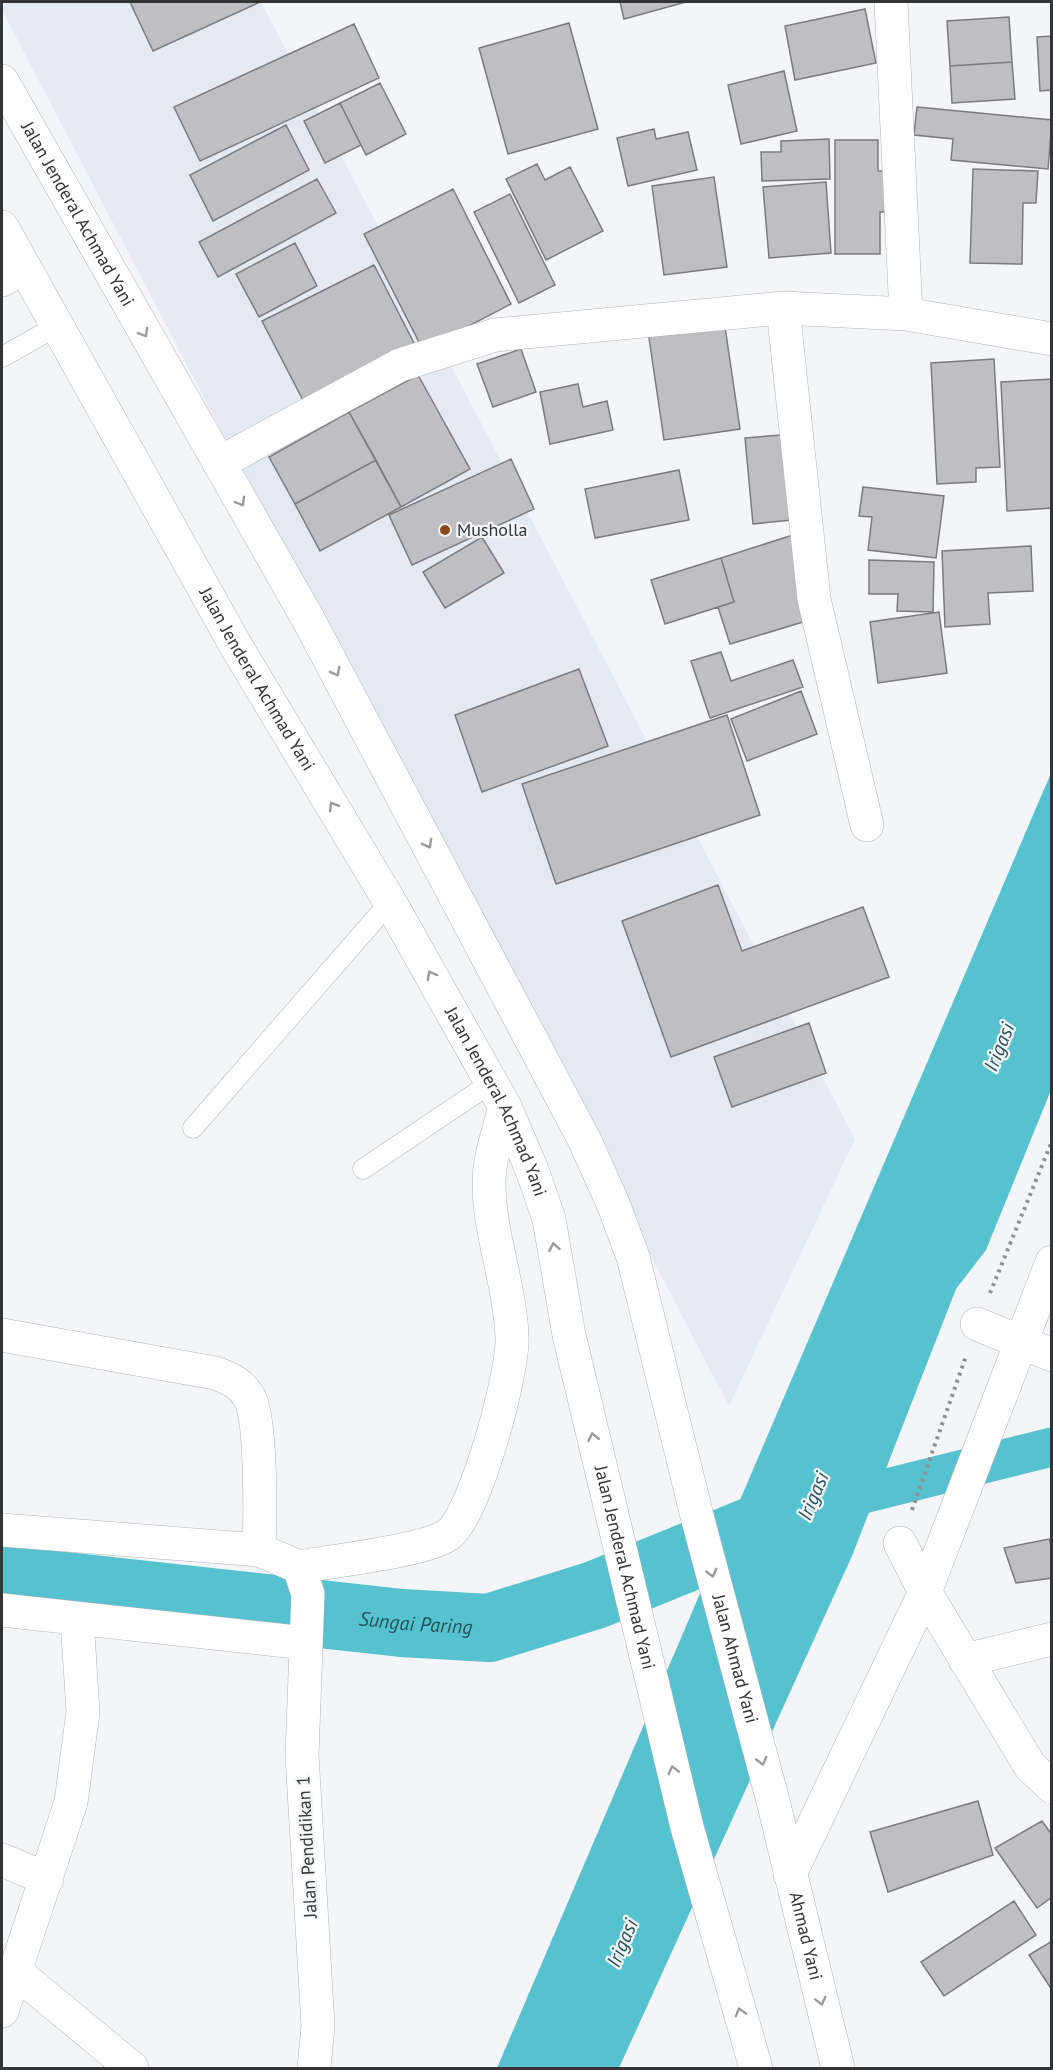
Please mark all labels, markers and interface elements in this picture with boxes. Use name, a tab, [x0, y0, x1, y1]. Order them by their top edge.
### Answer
street label: Jalan Jenderal Achmad Yani	[16, 116, 140, 310]
one-way arrow	[137, 327, 148, 337]
one-way arrow	[234, 496, 245, 506]
place label: Musholla	[457, 518, 527, 541]
marker: Musholla	[438, 523, 452, 537]
street label: Jalan Jenderal Achmad Yani	[194, 582, 320, 775]
one-way arrow	[329, 666, 340, 677]
one-way arrow	[328, 802, 340, 812]
one-way arrow	[421, 838, 432, 849]
one-way arrow	[427, 970, 438, 981]
street label: Jalan Jenderal Achmad Yani	[440, 1002, 552, 1199]
water label: Irigasi	[978, 1018, 1021, 1075]
one-way arrow	[548, 1242, 560, 1251]
one-way arrow	[588, 1433, 601, 1443]
street label: Jalan Jenderal Achmad Yani	[589, 1462, 661, 1672]
water label: Irigasi	[791, 1467, 835, 1524]
one-way arrow	[705, 1567, 717, 1578]
street label: Jalan Ahmad Yani	[707, 1591, 764, 1726]
water label: Sungai Paring	[357, 1605, 473, 1640]
one-way arrow	[755, 1756, 767, 1766]
one-way arrow	[668, 1765, 681, 1775]
street label: Jalan Pendidikan 1	[291, 1775, 322, 1920]
street label: Ahmad Yani	[784, 1889, 828, 1982]
water label: Irigasi	[600, 1914, 644, 1971]
one-way arrow	[814, 1995, 827, 2005]
one-way arrow	[735, 2007, 747, 2018]

